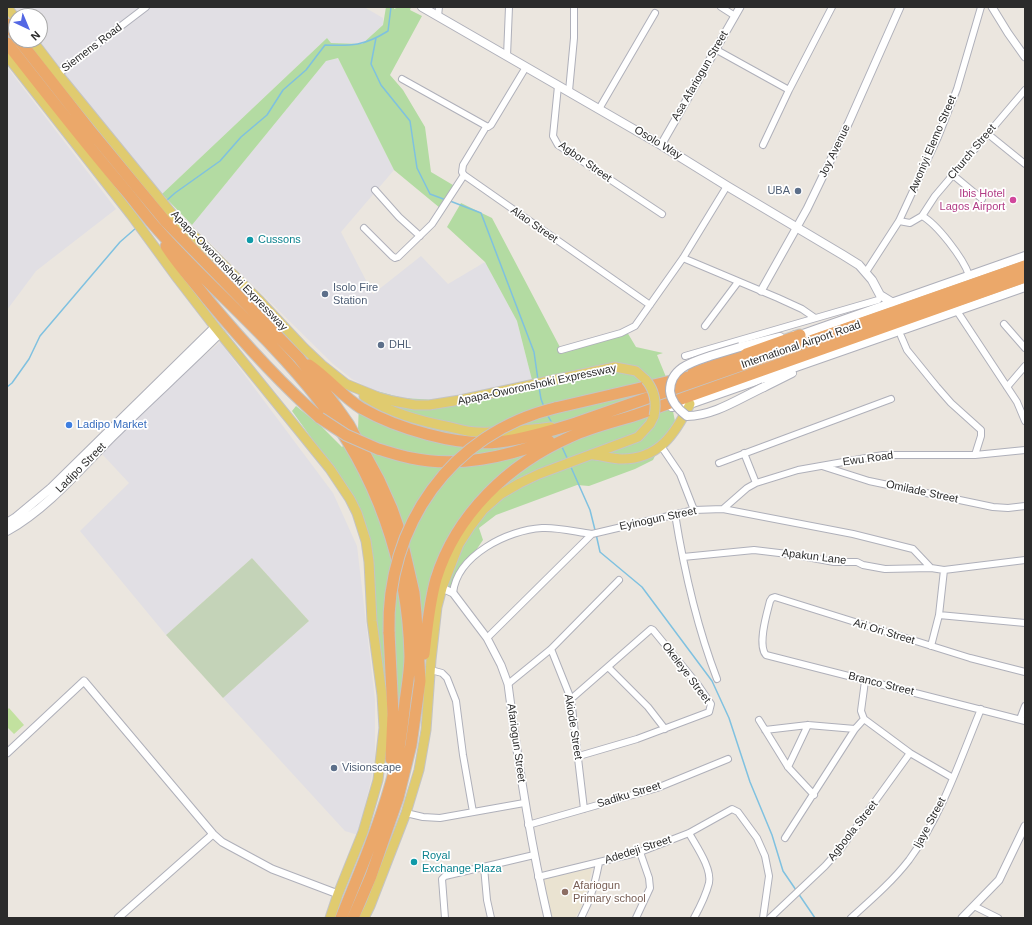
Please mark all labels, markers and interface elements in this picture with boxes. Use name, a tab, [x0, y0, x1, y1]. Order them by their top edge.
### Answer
north arrow	[8, 8, 48, 48]
street label: Siemens Road	[59, 21, 125, 75]
text: N	[29, 29, 43, 43]
street label: Asa Afariogun Street	[669, 29, 731, 123]
street label: Awoniyi Elemo Street	[907, 93, 959, 195]
street label: Joy Avenue	[817, 122, 853, 180]
street label: Church Street	[945, 122, 999, 182]
street label: Osolo Way	[632, 124, 684, 162]
street label: Agbor Street	[556, 139, 614, 185]
place label: UBA	[767, 184, 790, 198]
marker: UBA	[793, 186, 803, 196]
place label: Ibis Hotel Lagos Airport	[940, 187, 1005, 213]
marker: Ibis Hotel Lagos Airport	[1008, 195, 1018, 205]
street label: Alao Street	[508, 204, 560, 246]
street label: Apapa-Oworonshoki Expressway	[168, 208, 290, 334]
place label: Cussons	[258, 233, 301, 247]
marker: Cussons	[245, 235, 255, 245]
place label: Isolo Fire Station	[333, 281, 378, 307]
marker: Isolo Fire Station	[320, 289, 330, 299]
street label: International Airport Road	[740, 318, 862, 372]
place label: DHL	[389, 338, 411, 352]
marker: DHL	[376, 340, 386, 350]
street label: Apapa-Oworonshoki Expressway	[456, 362, 618, 408]
place label: Ladipo Market	[77, 418, 147, 432]
marker: Ladipo Market	[64, 420, 74, 430]
street label: Ladipo Street	[53, 440, 109, 496]
street label: Ewu Road	[842, 449, 894, 469]
street label: Omilade Street	[885, 478, 959, 506]
street label: Eyinogun Street	[618, 504, 698, 534]
street label: Apakun Lane	[781, 546, 847, 568]
street label: Ari Ori Street	[852, 616, 916, 648]
street label: Okeleye Street	[659, 640, 713, 706]
street label: Branco Street	[847, 669, 915, 699]
street label: Akiode Street	[561, 693, 585, 761]
street label: Afariogun Street	[504, 703, 528, 783]
place label: Visionscape	[342, 761, 401, 775]
marker: Visionscape	[329, 763, 339, 773]
street label: Sadiku Street	[595, 779, 663, 811]
street label: Ijaye Street	[911, 795, 949, 851]
street label: Agboola Street	[825, 798, 881, 864]
street label: Adedeji Street	[603, 833, 673, 867]
place label: Royal Exchange Plaza	[422, 849, 501, 875]
marker: Royal Exchange Plaza	[409, 857, 419, 867]
place label: Afariogun Primary school	[573, 879, 646, 905]
marker: Afariogun Primary school	[560, 887, 570, 897]

